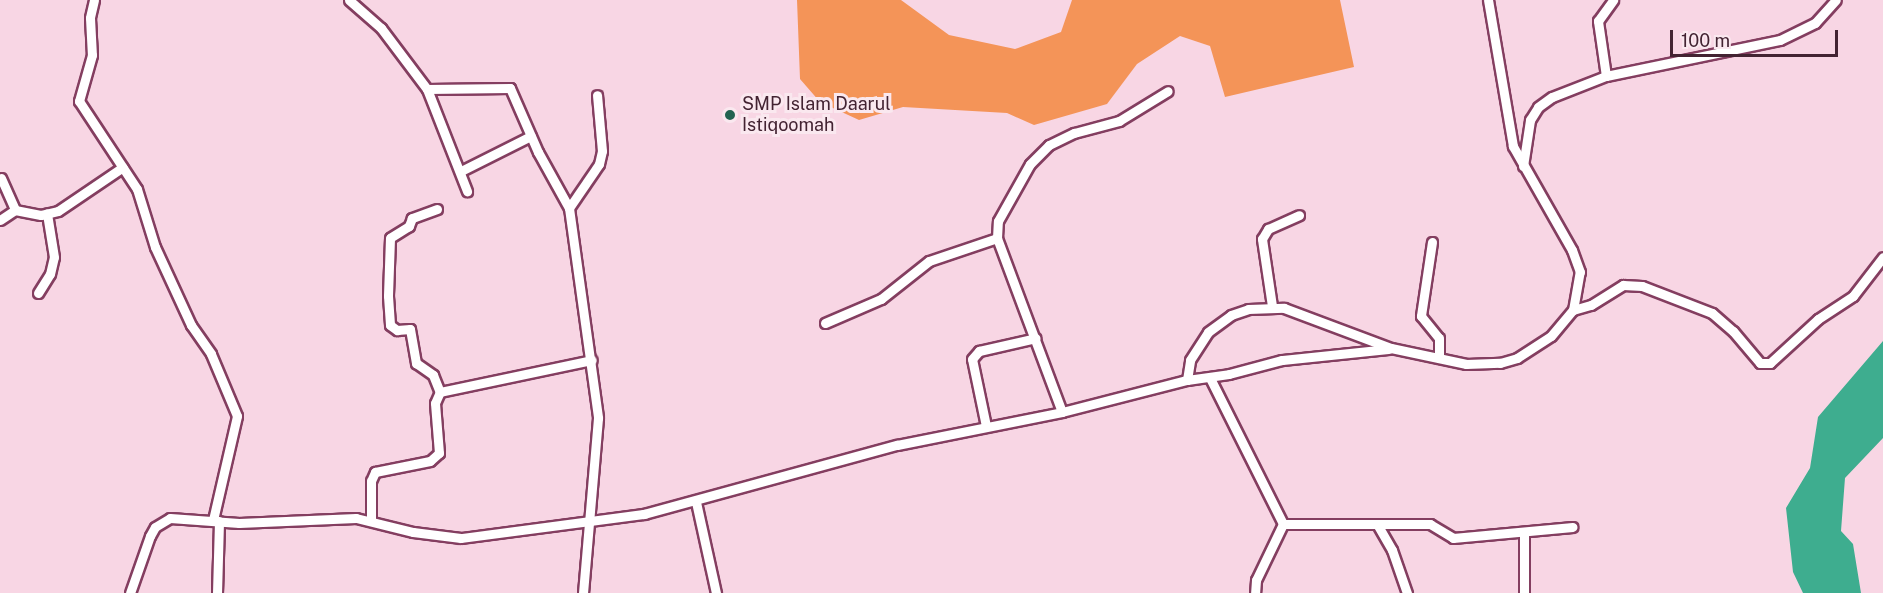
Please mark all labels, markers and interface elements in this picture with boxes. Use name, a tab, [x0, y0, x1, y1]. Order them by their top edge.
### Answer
scale bar	[1673, 18, 1841, 56]
text: 100 m	[1681, 30, 1730, 51]
place label: SMP Islam Daarul Istiqoomah	[742, 94, 891, 136]
marker: SMP Islam Daarul Istiqoomah	[723, 108, 737, 122]

